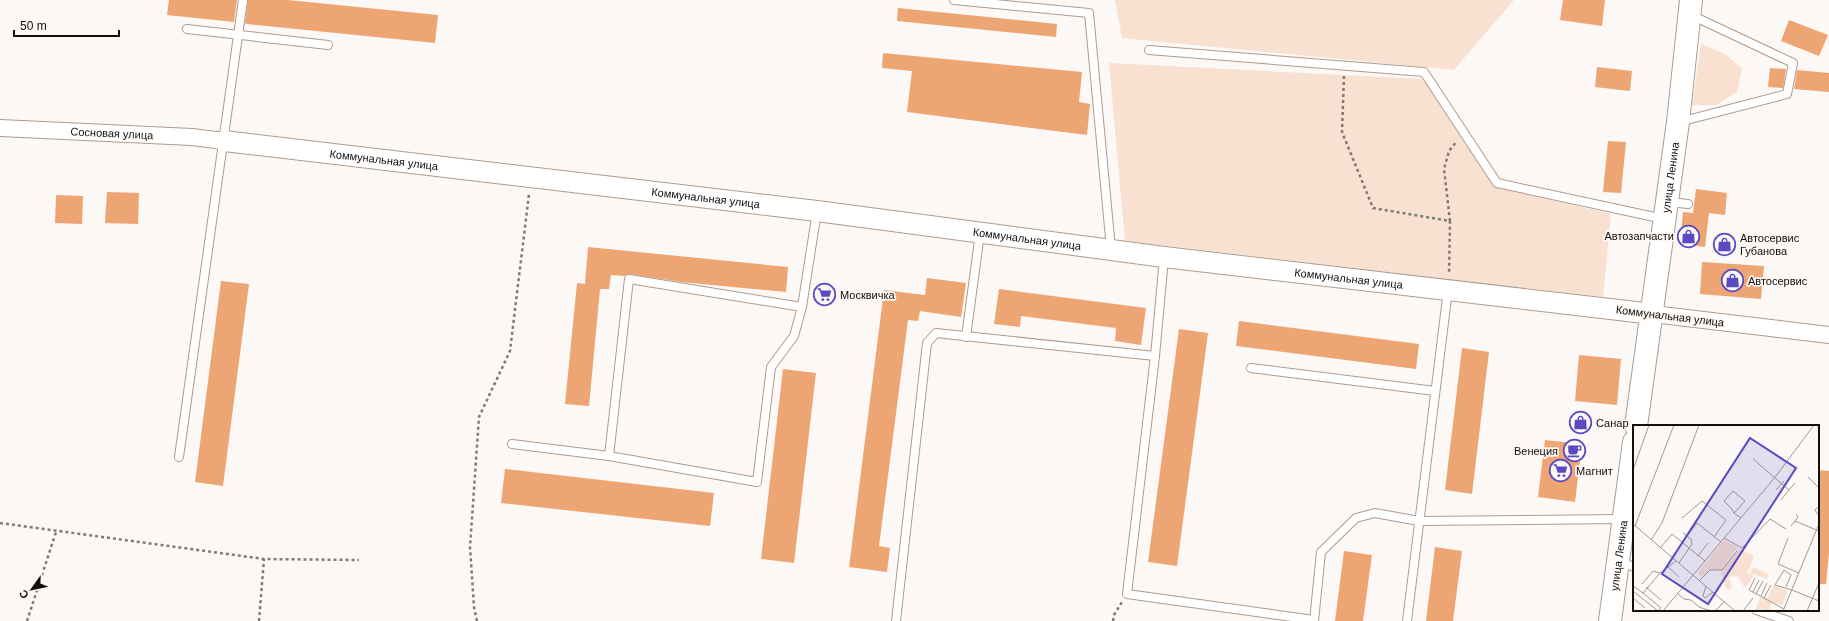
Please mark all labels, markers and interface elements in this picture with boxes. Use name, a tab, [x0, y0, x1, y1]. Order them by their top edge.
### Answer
scale bar	[14, 12, 119, 38]
text: 50 m	[20, 19, 47, 33]
street label: Сосновая улица	[70, 125, 154, 141]
street label: улица Ленина	[1660, 140, 1681, 213]
street label: Коммунальная улица	[329, 148, 440, 172]
street label: Коммунальная улица	[651, 185, 761, 210]
shop icon: Автозапчасти	[1676, 223, 1702, 249]
street label: Коммунальная улица	[972, 226, 1083, 252]
place label: Автозапчасти	[1605, 230, 1674, 242]
shop icon: Автосервис Губанова	[1712, 231, 1738, 257]
place label: Автосервис Губанова	[1740, 232, 1800, 257]
street label: Коммунальная улица	[1294, 266, 1404, 291]
shop icon: Автосервис	[1720, 268, 1746, 294]
place label: Автосервис	[1748, 275, 1808, 287]
supermarket icon: Москвичка	[812, 282, 838, 308]
place label: Москвичка	[840, 289, 895, 301]
street label: Коммунальная улица	[1615, 303, 1726, 329]
shop icon: Санар	[1567, 410, 1593, 436]
place label: Санар	[1596, 417, 1629, 429]
inset map	[1633, 425, 1819, 611]
cafe icon: Венеция	[1561, 438, 1587, 464]
place label: Венеция	[1514, 445, 1558, 457]
supermarket icon: Магнит	[1547, 458, 1573, 484]
place label: Магнит	[1576, 465, 1613, 477]
street label: улица Ленина	[1608, 519, 1630, 592]
north arrow	[12, 569, 52, 609]
text: С	[16, 588, 31, 601]

